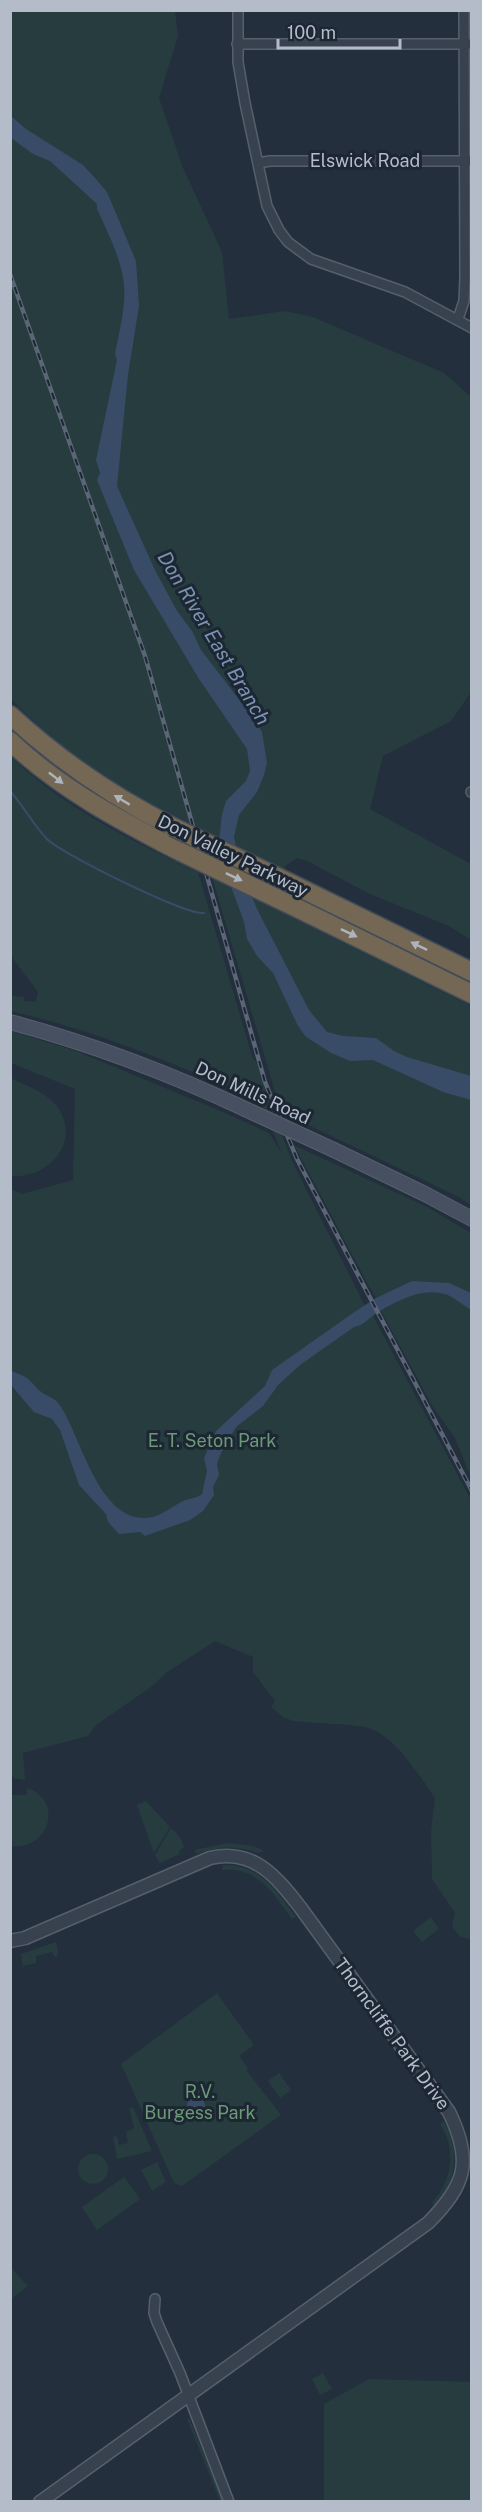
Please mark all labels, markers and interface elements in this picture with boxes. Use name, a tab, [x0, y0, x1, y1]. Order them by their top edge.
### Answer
scale bar	[278, 12, 400, 50]
text: 100 m	[287, 22, 336, 43]
street label: Elswick Road	[310, 150, 420, 171]
water label: Don River East Branch	[153, 547, 275, 729]
one-way arrow	[48, 771, 64, 784]
one-way arrow	[114, 794, 130, 805]
street label: Don Valley Parkway	[155, 810, 312, 901]
one-way arrow	[225, 872, 242, 881]
one-way arrow	[341, 929, 358, 938]
one-way arrow	[411, 942, 428, 951]
street label: Don Mills Road	[192, 1057, 314, 1128]
park label: E. T. Seton Park	[148, 1430, 276, 1451]
street label: Thorncliffe Park Drive	[330, 1954, 454, 2114]
park label: R.V. Burgess Park	[144, 2081, 256, 2123]

